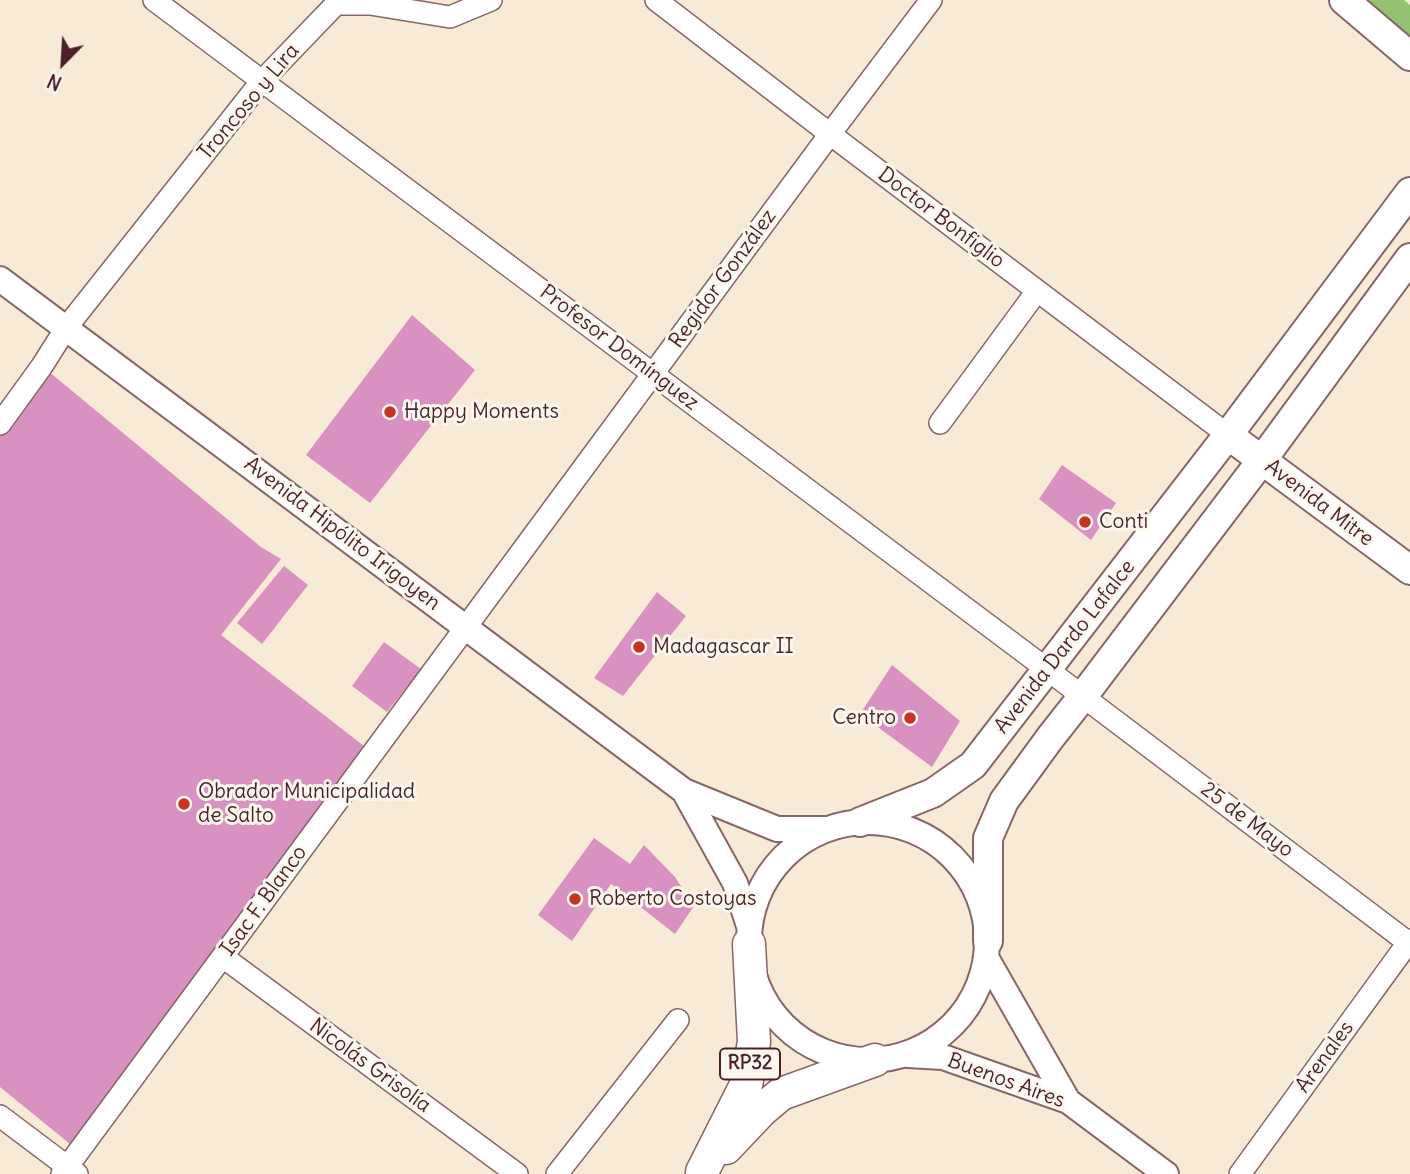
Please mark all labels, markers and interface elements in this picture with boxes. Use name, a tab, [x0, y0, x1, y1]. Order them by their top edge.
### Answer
north arrow	[28, 28, 98, 98]
street label: Troncoso y Lira	[193, 39, 305, 165]
text: N	[44, 69, 65, 96]
street label: Doctor Bonfiglio	[873, 162, 1009, 274]
street label: Regidor González	[664, 205, 782, 353]
street label: Profesor Domínguez	[535, 280, 703, 416]
place label: Happy Moments	[404, 399, 559, 425]
marker: Happy Moments	[382, 404, 398, 420]
street label: Avenida Hipólito Irigoyen	[239, 452, 445, 616]
street label: Avenida Mitre	[1260, 454, 1378, 552]
place label: Conti	[1099, 509, 1148, 535]
marker: Conti	[1077, 514, 1093, 530]
street label: Avenida Dardo Lafalce	[989, 555, 1141, 739]
place label: Madagascar II	[653, 634, 794, 660]
marker: Madagascar II	[631, 639, 647, 655]
place label: Centro	[832, 705, 896, 731]
marker: Centro	[902, 710, 918, 726]
street label: 25 de Mayo	[1196, 777, 1298, 863]
place label: Obrador Municipalidad de Salto	[198, 779, 415, 829]
marker: Obrador Municipalidad de Salto	[176, 796, 192, 812]
street label: Isac F. Blanco	[215, 841, 313, 961]
place label: Roberto Costoyas	[589, 886, 757, 912]
marker: Roberto Costoyas	[567, 891, 583, 907]
street label: Nicolás Grisolía	[304, 1014, 436, 1118]
street label: Arenales	[1291, 1016, 1359, 1098]
road number: RP32	[720, 1048, 780, 1080]
street label: Buenos Aires	[944, 1048, 1068, 1114]

